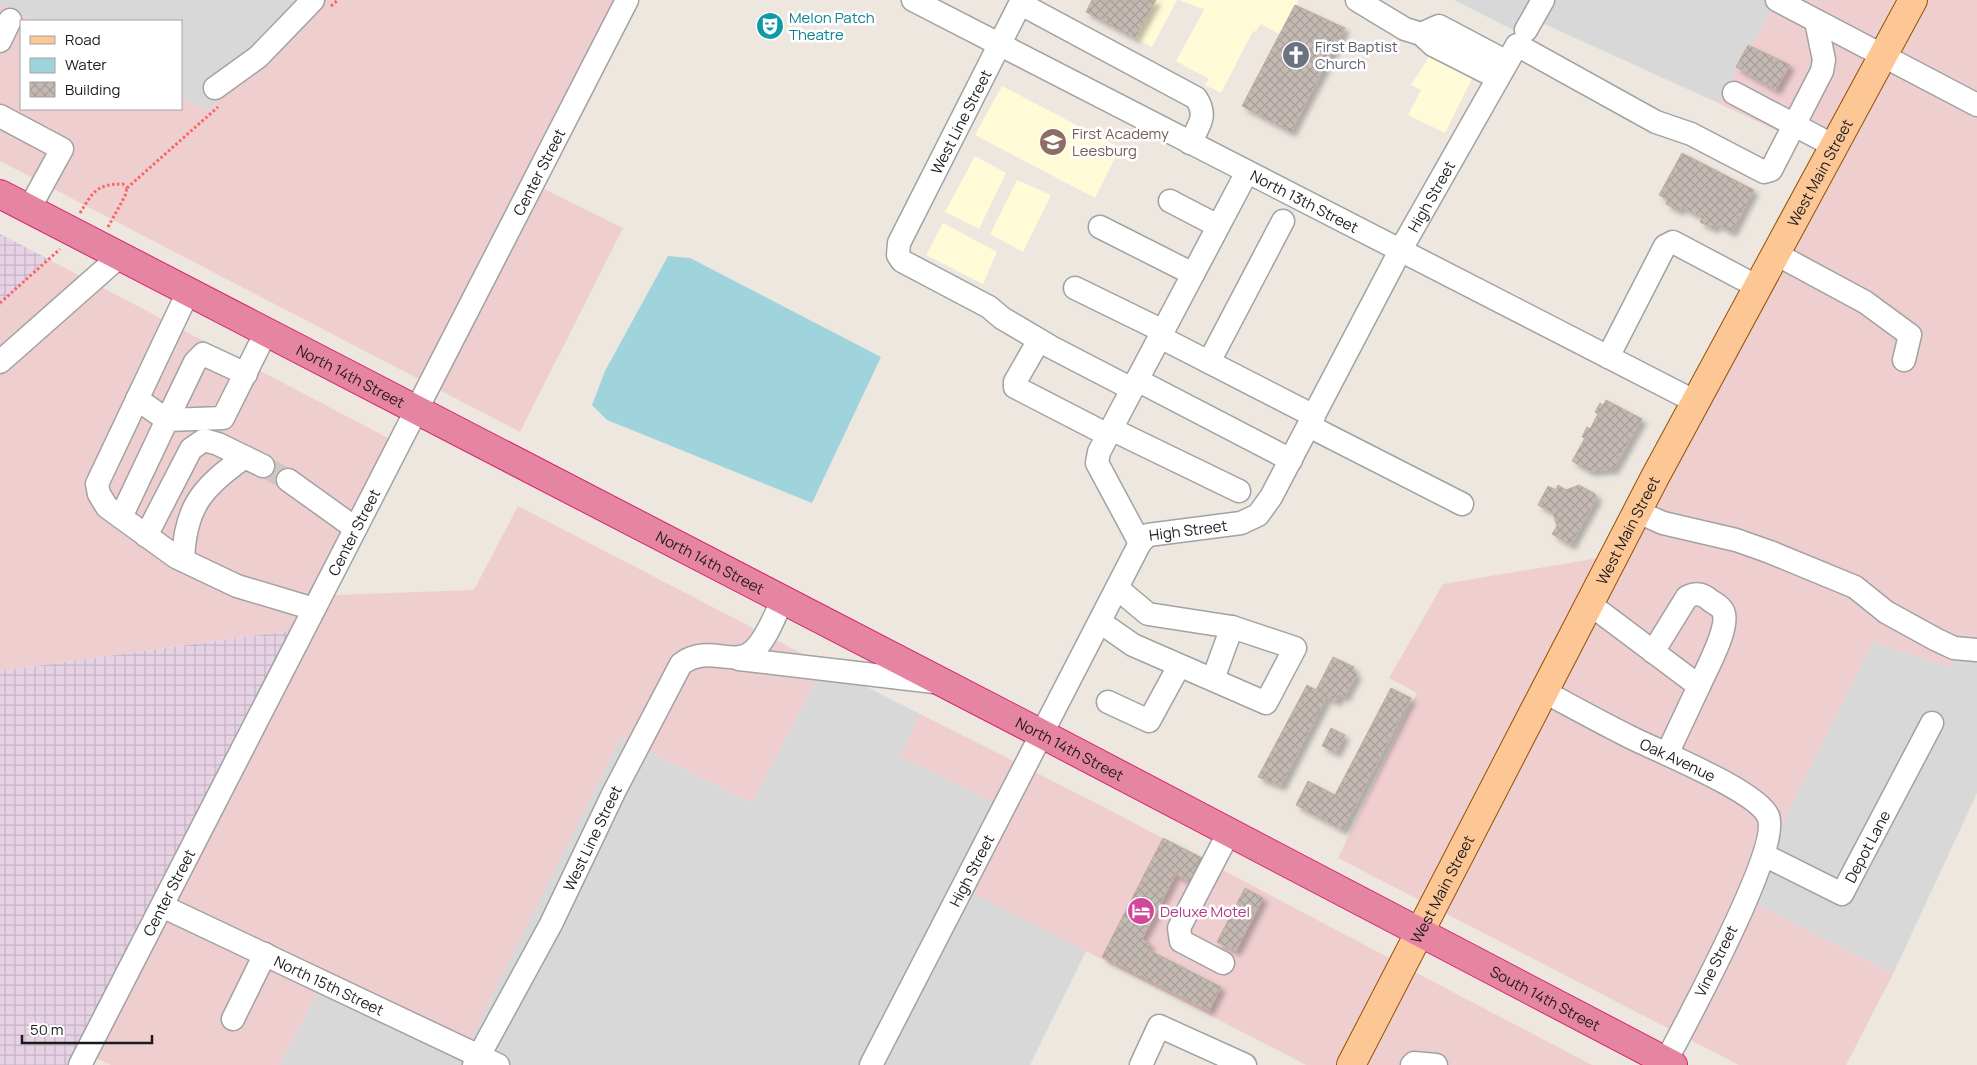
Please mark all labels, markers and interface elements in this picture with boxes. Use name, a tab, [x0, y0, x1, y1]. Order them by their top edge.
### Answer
place label: Melon Patch Theatre	[789, 7, 875, 45]
theatre icon: Melon Patch Theatre	[755, 11, 785, 41]
legend	[20, 20, 182, 110]
text: Road	[65, 29, 101, 50]
place label: First Baptist Church	[1315, 36, 1398, 74]
church icon: First Baptist Church	[1281, 40, 1311, 70]
text: Water	[65, 54, 107, 75]
street label: West Line Street	[926, 66, 996, 178]
text: Building	[65, 79, 120, 100]
street label: West Main Street	[1782, 115, 1857, 230]
place label: First Academy Leesburg	[1072, 123, 1169, 161]
street label: Center Street	[508, 125, 570, 219]
school or university icon: First Academy Leesburg	[1038, 127, 1068, 157]
street label: High Street	[1403, 157, 1460, 236]
street label: North 13th Street	[1247, 165, 1362, 237]
street label: North 14th Street	[293, 339, 408, 413]
street label: West Main Street	[1591, 472, 1664, 588]
street label: Center Street	[323, 485, 385, 579]
street label: High Street	[1148, 514, 1228, 545]
street label: North 14th Street	[653, 525, 768, 599]
street label: North 14th Street	[1012, 712, 1127, 786]
street label: Oak Avenue	[1637, 733, 1719, 786]
street label: West Line Street	[558, 781, 626, 894]
street label: Depot Lane	[1839, 806, 1895, 886]
street label: High Street	[944, 831, 999, 910]
street label: West Main Street	[1405, 831, 1479, 947]
street label: Center Street	[138, 845, 200, 940]
hotel icon: Deluxe Motel	[1126, 896, 1156, 926]
place label: Deluxe Motel	[1160, 901, 1250, 922]
street label: Vine Street	[1690, 922, 1742, 1000]
street label: North 15th Street	[271, 950, 388, 1020]
street label: South 14th Street	[1487, 960, 1604, 1036]
scale bar	[22, 1012, 152, 1044]
text: 50 m	[30, 1019, 64, 1040]

